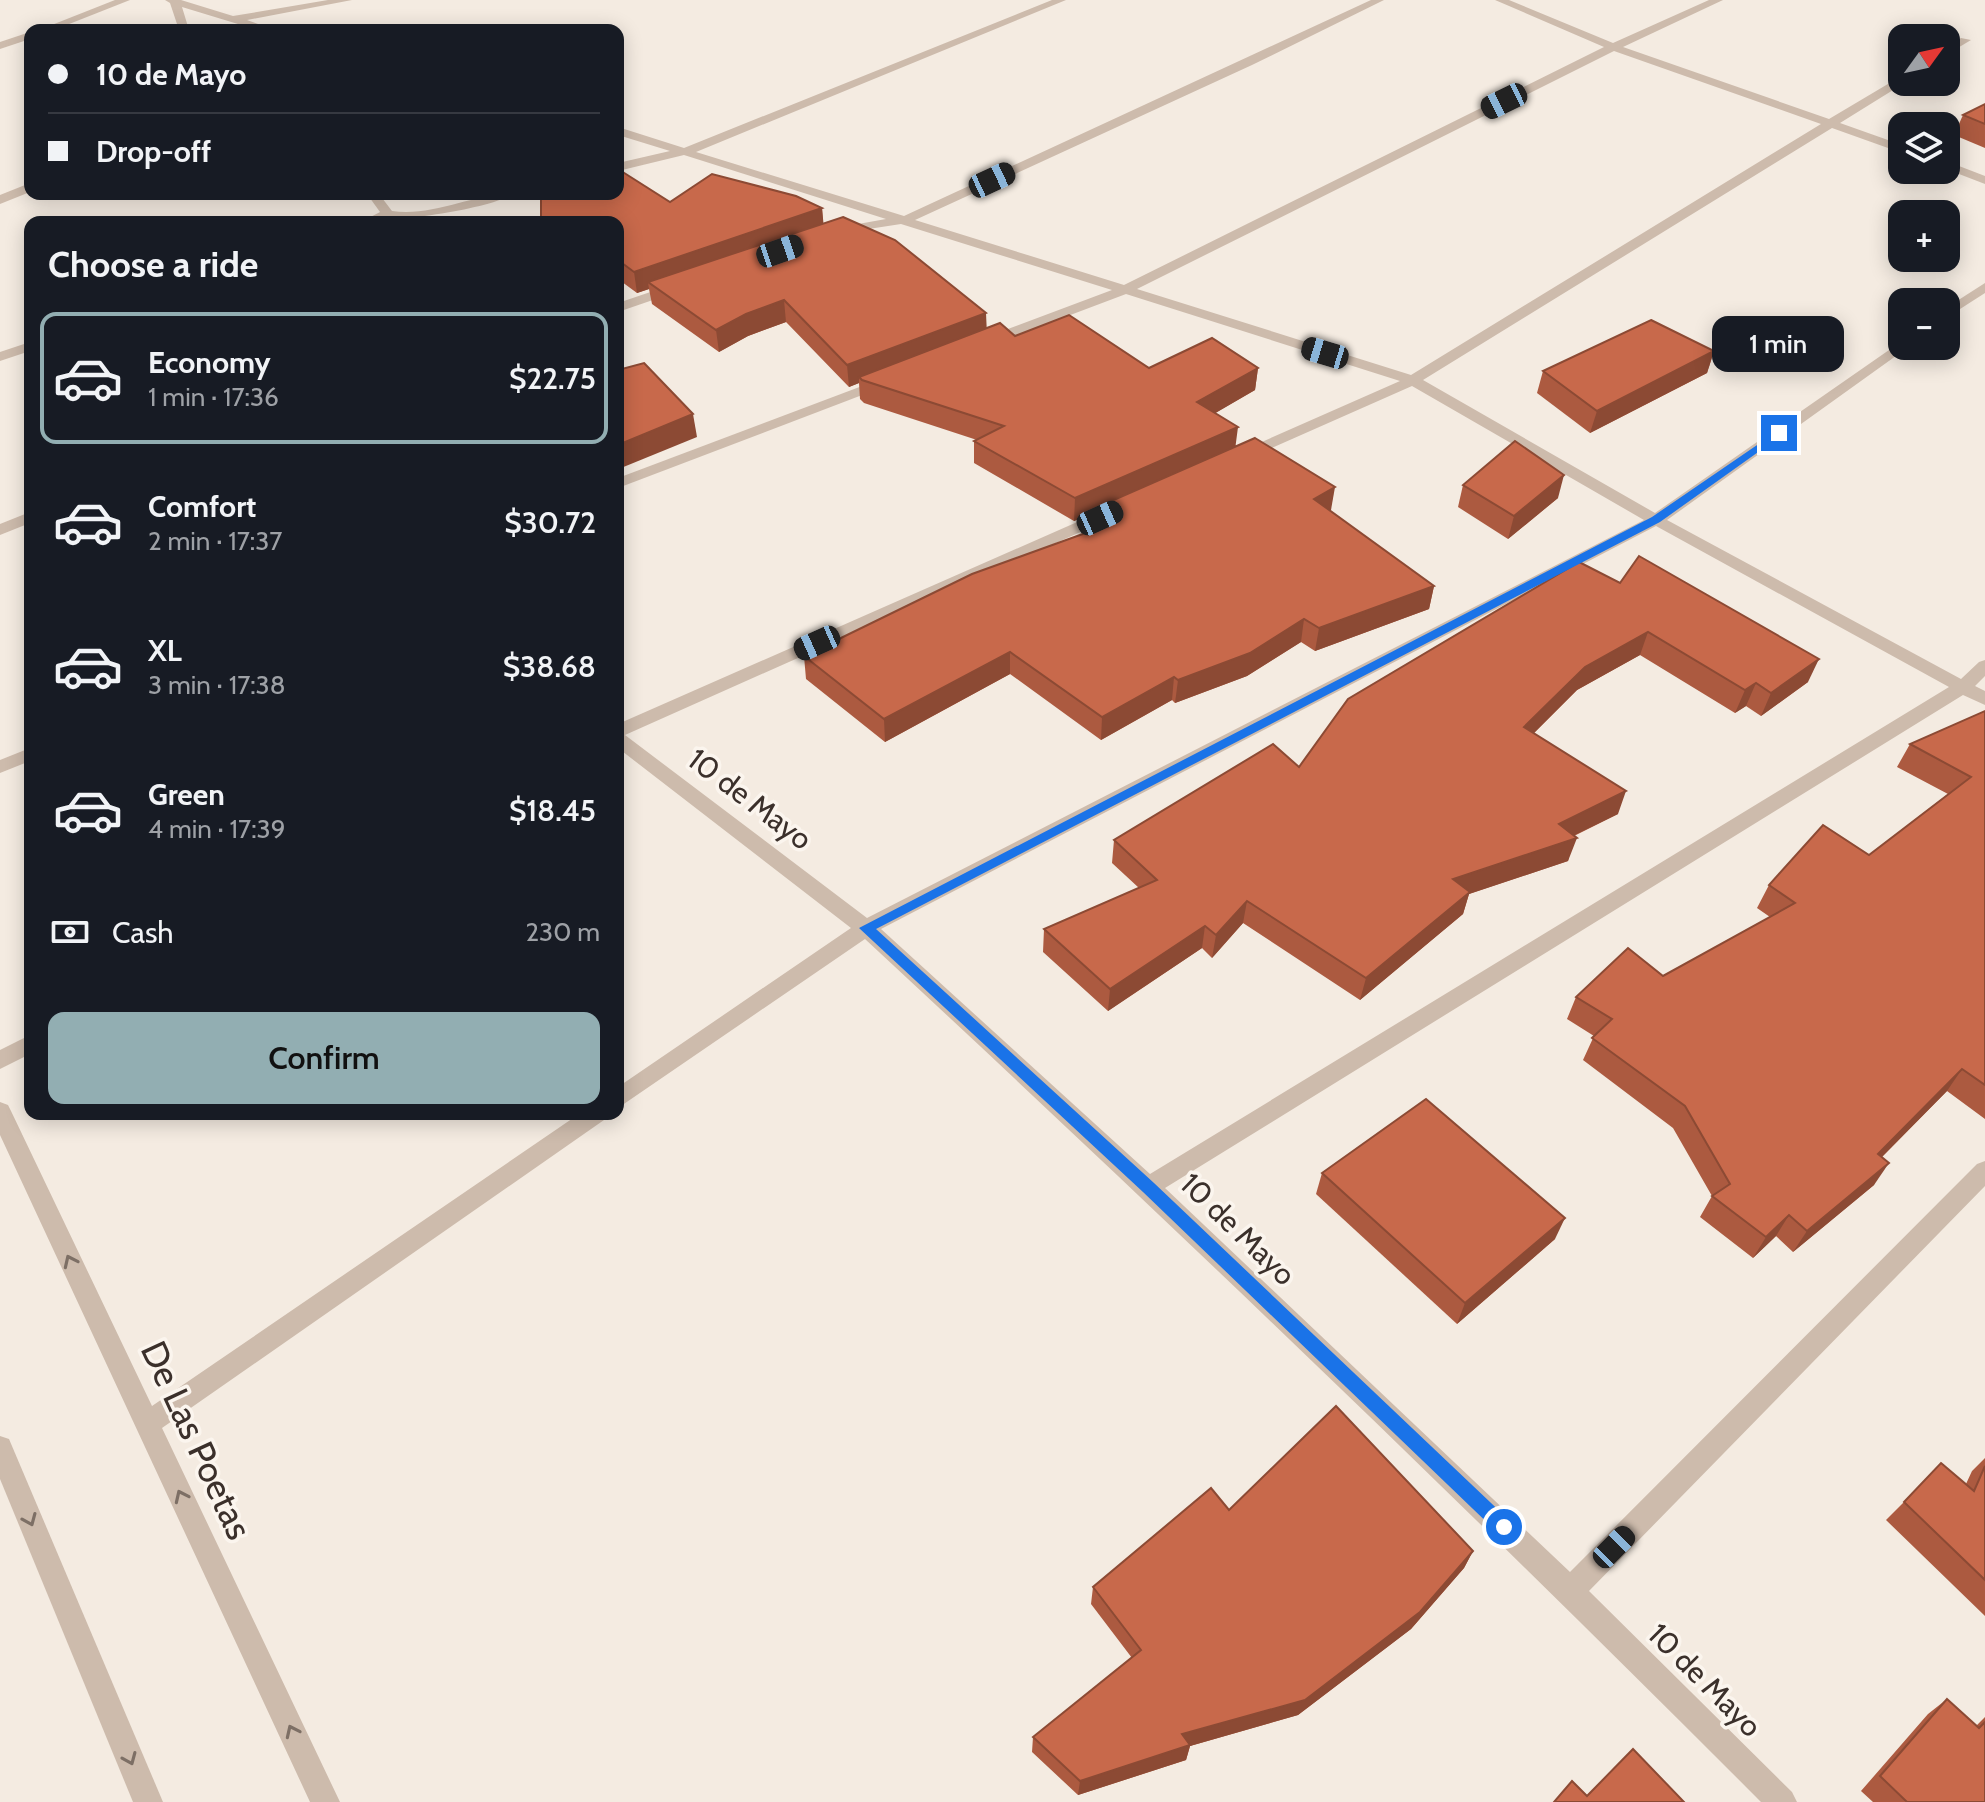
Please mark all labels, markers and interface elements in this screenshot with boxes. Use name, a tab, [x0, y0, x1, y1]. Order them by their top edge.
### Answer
north arrow	[1888, 24, 1960, 96]
map controls	[1888, 24, 1960, 360]
text: 10 de Mayo	[96, 56, 246, 93]
car	[1477, 80, 1531, 122]
button: layers	[1888, 112, 1960, 184]
text: Drop-off	[96, 133, 211, 170]
car	[965, 159, 1019, 201]
button: +	[1888, 200, 1960, 272]
car	[753, 232, 807, 270]
text: Choose a ride	[48, 242, 258, 286]
button: −	[1888, 288, 1960, 360]
callout: 1 min	[1713, 317, 1845, 373]
text: 1 min	[1749, 328, 1807, 360]
car	[1299, 335, 1351, 371]
icon: car	[52, 342, 124, 414]
text: Economy	[148, 344, 271, 381]
text: $22.75	[509, 360, 596, 397]
text: 1 min · 17:36	[148, 381, 279, 413]
route end	[1761, 415, 1797, 451]
icon: car	[52, 486, 124, 558]
text: Comfort	[148, 488, 256, 525]
car	[1073, 497, 1127, 539]
text: $30.72	[504, 504, 596, 541]
text: 2 min · 17:37	[148, 525, 282, 557]
car	[790, 622, 844, 664]
icon: car	[52, 630, 124, 702]
text: XL	[148, 632, 182, 669]
text: $38.68	[503, 648, 596, 685]
text: 3 min · 17:38	[148, 669, 285, 701]
street label: 10 de Mayo	[681, 740, 819, 858]
icon: car	[52, 774, 124, 846]
text: Green	[148, 776, 225, 813]
text: $18.45	[509, 792, 596, 829]
text: 4 min · 17:39	[148, 813, 285, 845]
icon: cash	[48, 910, 92, 954]
text: Cash	[112, 914, 174, 951]
text: 230 m	[526, 916, 600, 948]
button: Confirm	[48, 1012, 600, 1104]
street label: 10 de Mayo	[1173, 1165, 1303, 1293]
one-way arrow	[64, 1255, 80, 1269]
street label: De Las Poetas	[132, 1334, 262, 1546]
one-way arrow	[175, 1490, 191, 1505]
route start	[1486, 1509, 1522, 1545]
one-way arrow	[21, 1511, 37, 1526]
car	[1589, 1522, 1639, 1572]
street label: 10 de Mayo	[1640, 1615, 1770, 1745]
one-way arrow	[286, 1725, 302, 1740]
one-way arrow	[121, 1751, 137, 1766]

